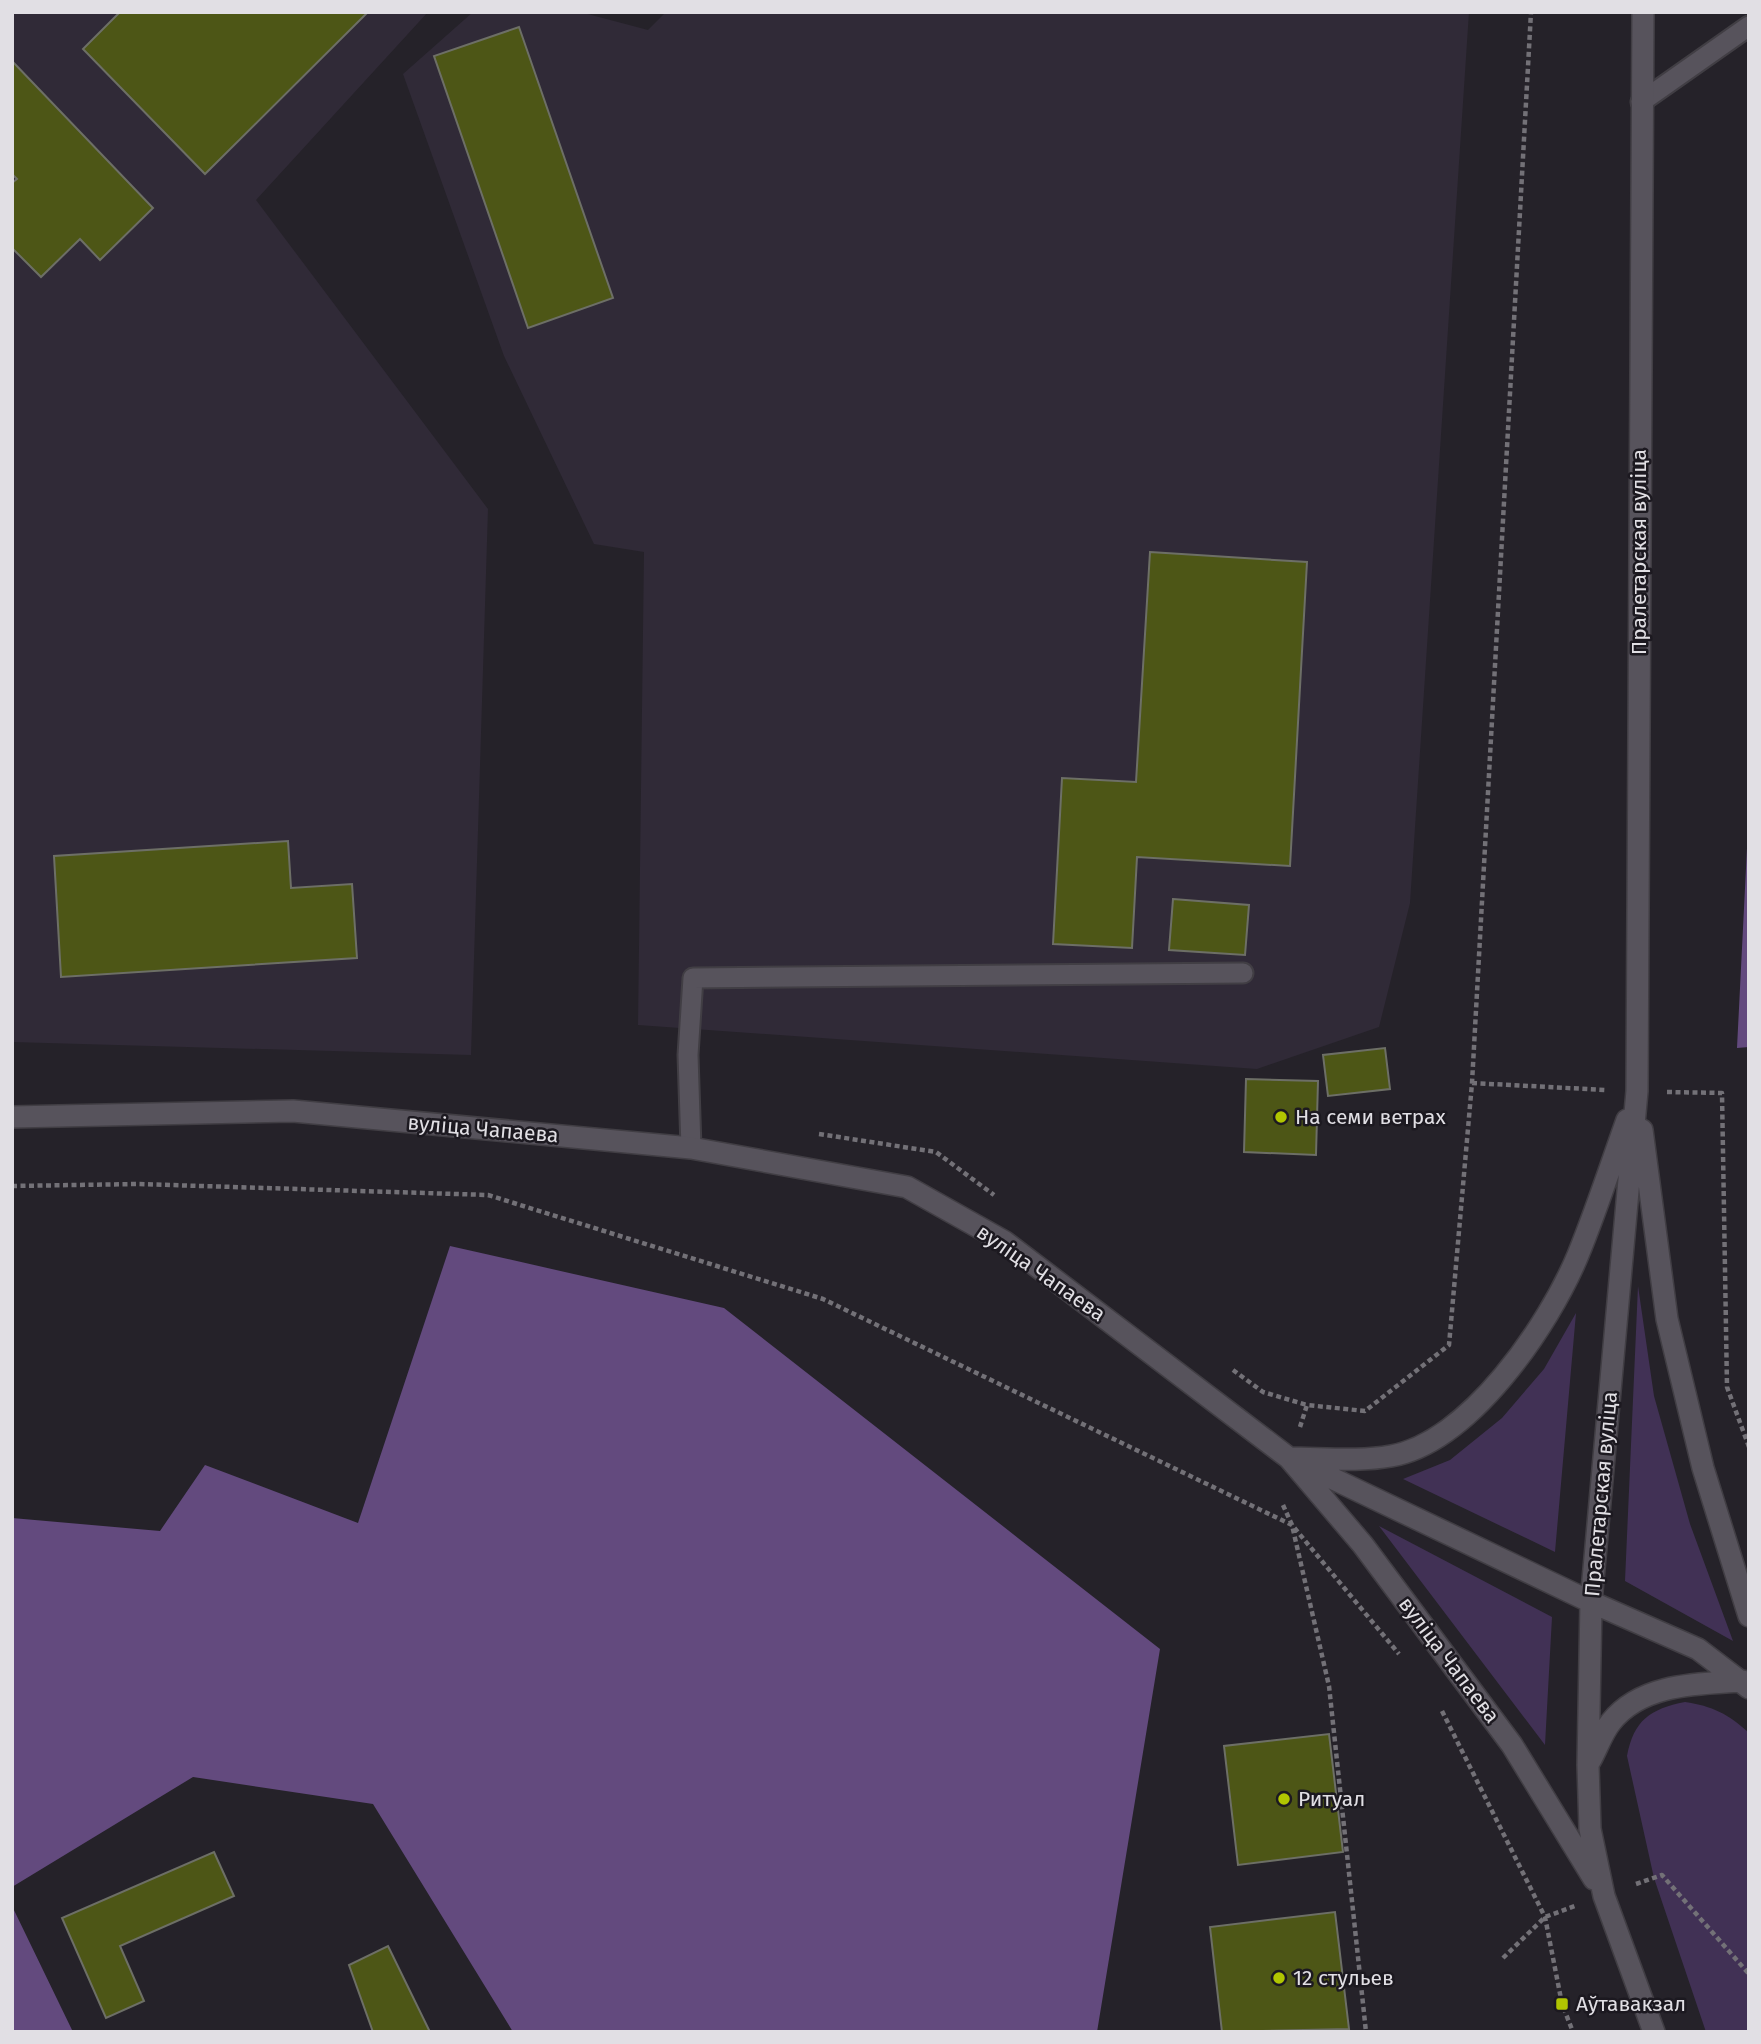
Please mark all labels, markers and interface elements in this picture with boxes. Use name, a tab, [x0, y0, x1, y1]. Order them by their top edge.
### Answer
street label: Пралетарская вуліца	[1626, 449, 1652, 655]
place label: На семи ветрах	[1295, 1104, 1446, 1130]
street label: вуліца Чапаева	[406, 1109, 560, 1149]
marker: На семи ветрах	[1273, 1109, 1289, 1125]
street label: вуліца Чапаева	[971, 1219, 1111, 1327]
street label: Пралетарская вуліца	[1579, 1390, 1623, 1598]
street label: вуліца Чапаева	[1393, 1592, 1505, 1728]
place label: Ритуал	[1298, 1786, 1365, 1812]
marker: Ритуал	[1276, 1791, 1292, 1807]
place label: 12 стульев	[1293, 1965, 1394, 1991]
marker: 12 стульев	[1271, 1970, 1287, 1986]
place label: Аўтавакзал	[1576, 1991, 1686, 2017]
marker: Аўтавакзал	[1554, 1996, 1570, 2012]

